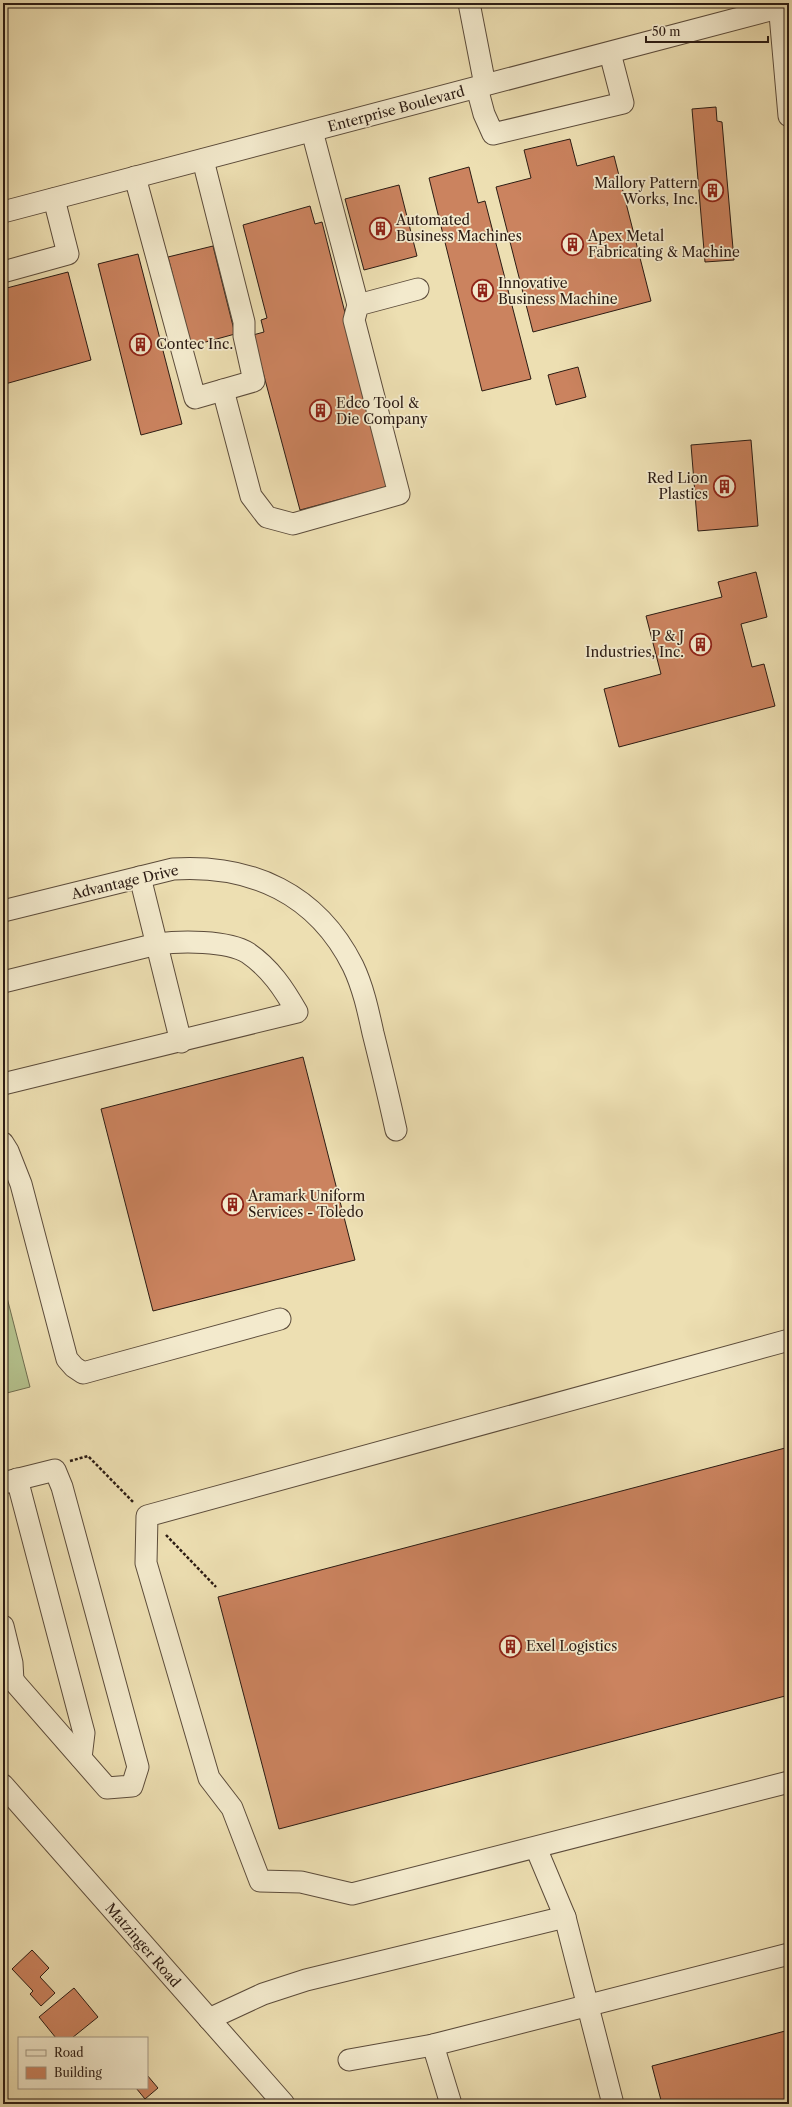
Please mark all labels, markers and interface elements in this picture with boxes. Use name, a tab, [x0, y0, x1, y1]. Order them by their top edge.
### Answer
scale bar	[646, 18, 768, 44]
text: 50 m	[652, 24, 681, 39]
street label: Enterprise Boulevard	[326, 82, 467, 136]
place label: Mallory Pattern Works, Inc.	[594, 174, 698, 208]
building icon: Mallory Pattern Works, Inc.	[700, 178, 726, 204]
place label: Automated Business Machines	[395, 211, 522, 245]
building icon: Automated Business Machines	[368, 215, 394, 241]
place label: Apex Metal Fabricating & Machine	[587, 227, 740, 261]
building icon: Apex Metal Fabricating & Machine	[560, 231, 586, 257]
place label: Innovative Business Machine	[498, 274, 618, 308]
building icon: Innovative Business Machine	[470, 278, 496, 304]
building icon: Contec Inc.	[127, 331, 153, 357]
place label: Contec Inc.	[156, 335, 233, 353]
place label: Edco Tool & Die Company	[336, 394, 428, 428]
building icon: Edco Tool & Die Company	[308, 398, 334, 424]
place label: Red Lion Plastics	[647, 469, 708, 503]
building icon: Red Lion Plastics	[711, 473, 737, 499]
place label: P & J Industries, Inc.	[585, 627, 684, 661]
building icon: P & J Industries, Inc.	[687, 631, 713, 657]
street label: Advantage Drive	[69, 861, 181, 903]
place label: Aramark Uniform Services - Toledo	[247, 1187, 365, 1221]
building icon: Aramark Uniform Services - Toledo	[220, 1191, 246, 1217]
building icon: Exel Logistics	[497, 1633, 523, 1659]
place label: Exel Logistics	[526, 1637, 617, 1655]
street label: Matzinger Road	[102, 1899, 185, 1991]
legend	[18, 2037, 148, 2089]
text: Road	[54, 2045, 84, 2060]
text: Building	[54, 2065, 102, 2080]

